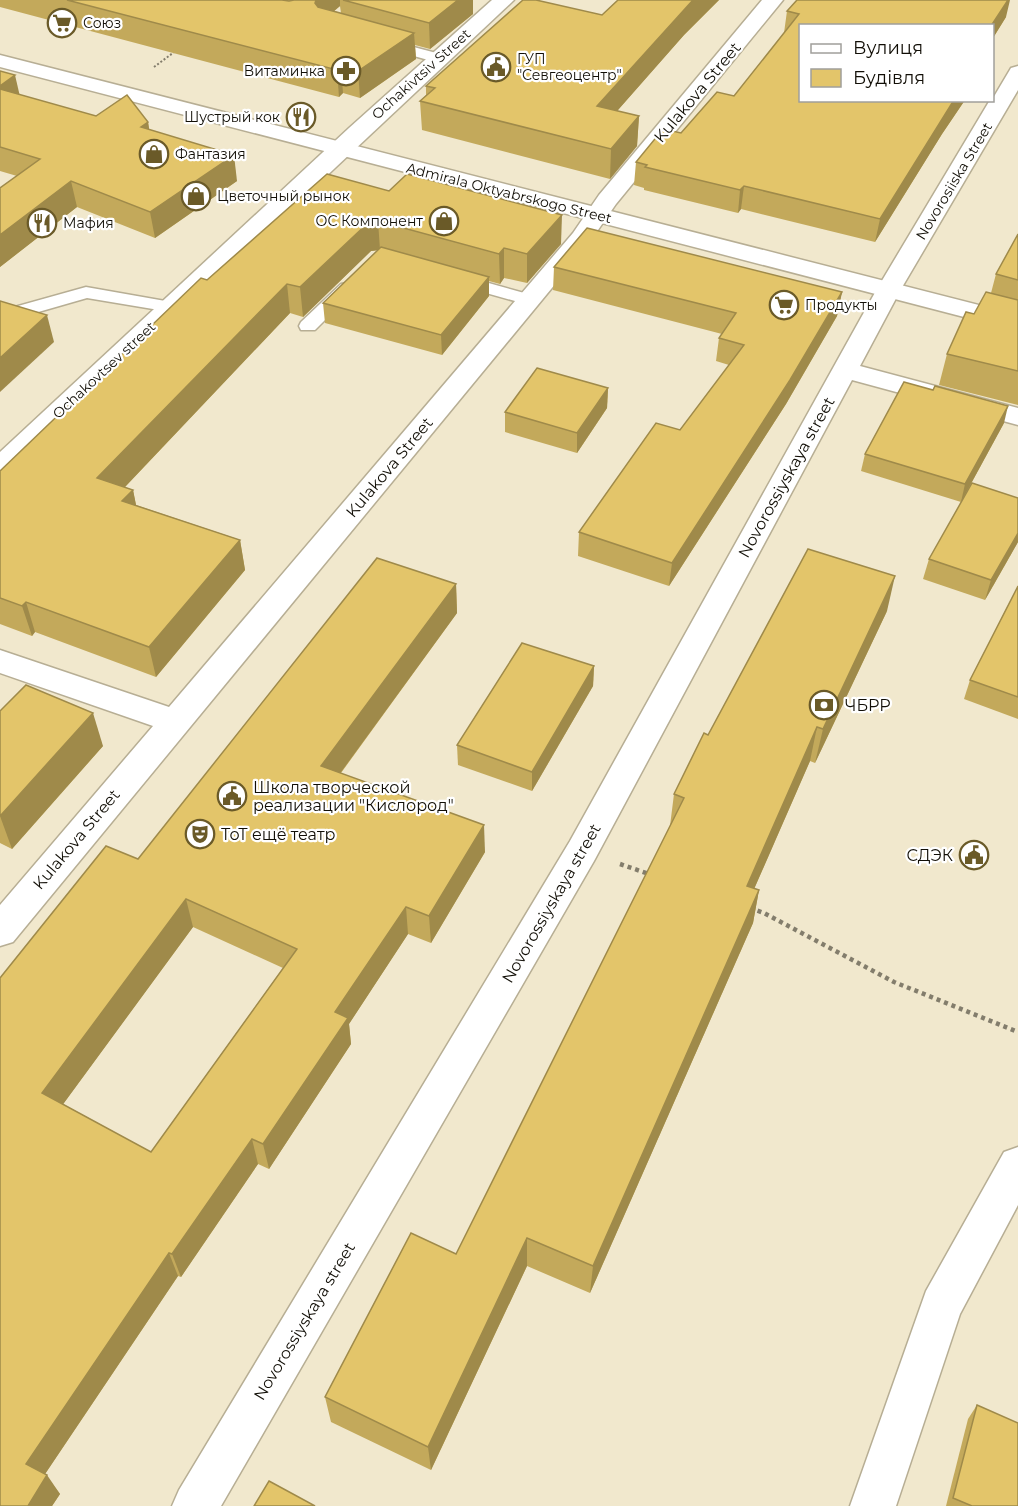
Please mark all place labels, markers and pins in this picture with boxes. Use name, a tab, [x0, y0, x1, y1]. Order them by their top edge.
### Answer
supermarket icon: Союз	[46, 7, 78, 39]
place label: Союз	[83, 14, 121, 32]
place label: ГУП "Севгеоцентр"	[517, 50, 622, 84]
public building icon: ГУП "Севгеоцентр"	[480, 51, 512, 83]
pharmacy icon: Витаминка	[330, 55, 362, 87]
place label: Витаминка	[244, 62, 325, 80]
restaurant icon: Шустрый кок	[285, 101, 317, 133]
place label: Шустрый кок	[184, 108, 280, 126]
shop icon: Фантазия	[138, 138, 170, 170]
place label: Фантазия	[175, 145, 246, 163]
shop icon: Цветочный рынок	[180, 180, 212, 212]
place label: Цветочный рынок	[217, 187, 350, 205]
shop icon: ОС Компонент	[428, 205, 460, 237]
restaurant icon: Мафия	[26, 207, 58, 239]
place label: ОС Компонент	[316, 212, 423, 230]
place label: Мафия	[63, 214, 114, 232]
supermarket icon: Продукты	[768, 289, 800, 321]
place label: Продукты	[805, 296, 878, 314]
bank icon: ЧБРР	[808, 689, 840, 721]
place label: ЧБРР	[845, 696, 891, 715]
place label: Школа творческой реализации "Кислород"	[253, 778, 454, 815]
public building icon: Школа творческой реализации "Кислород"	[216, 780, 248, 812]
theatre icon: ТоТ ещё театр	[184, 818, 216, 850]
place label: ТоТ ещё театр	[221, 825, 336, 844]
public building icon: СДЭК	[958, 839, 990, 871]
place label: СДЭК	[907, 846, 953, 865]

